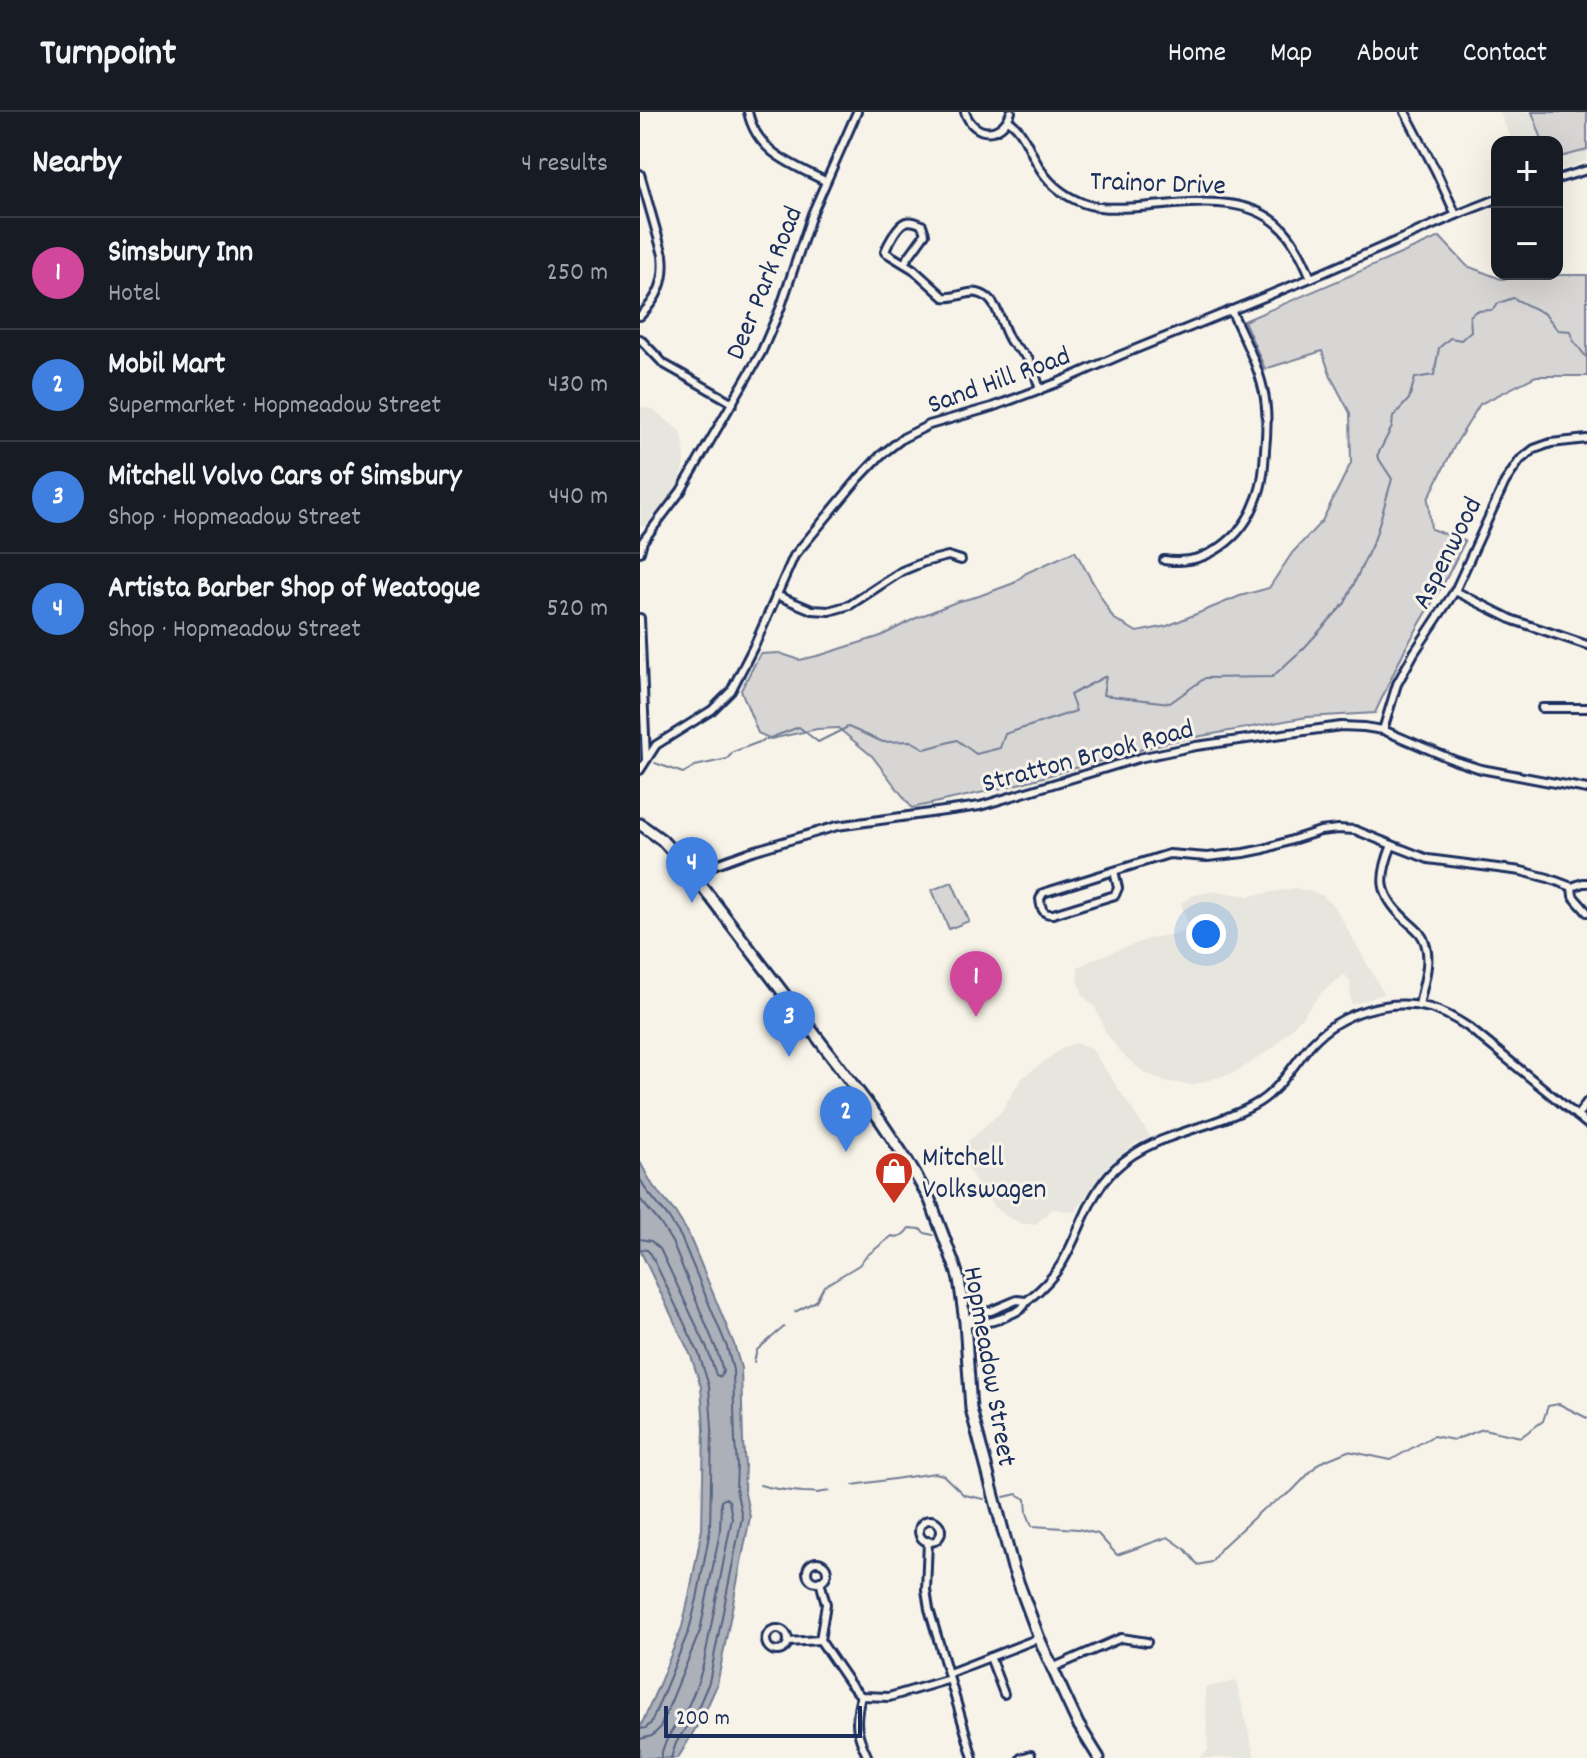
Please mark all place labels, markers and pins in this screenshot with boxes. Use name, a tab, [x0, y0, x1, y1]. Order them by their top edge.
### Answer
pin: 4	[666, 837, 718, 903]
pin: 1	[950, 951, 1002, 1017]
pin: 3	[763, 991, 815, 1057]
pin: 2	[820, 1086, 872, 1152]
place label: Mitchell Volkswagen	[922, 1140, 1047, 1212]
shop icon: Mitchell Volkswagen	[873, 1150, 915, 1205]

